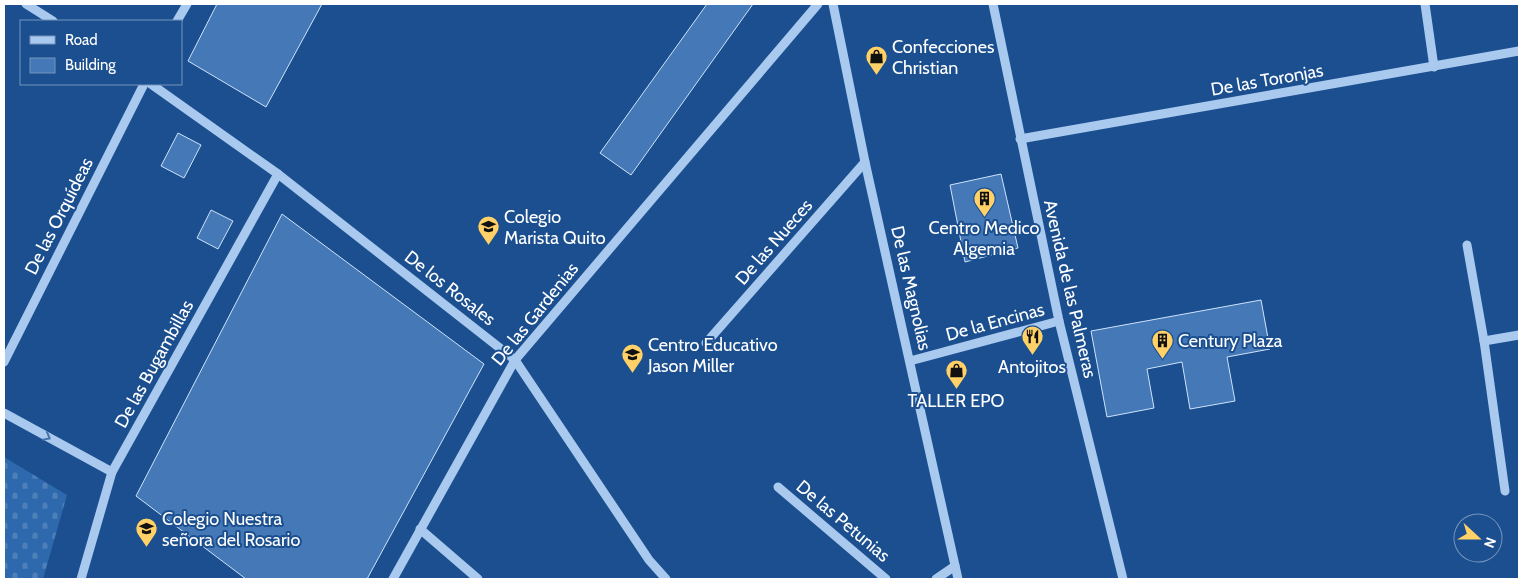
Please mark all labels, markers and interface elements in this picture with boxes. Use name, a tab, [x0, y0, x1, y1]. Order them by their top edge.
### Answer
legend	[20, 20, 182, 85]
text: Road	[65, 31, 98, 49]
place label: Confecciones Christian	[892, 36, 994, 79]
shop icon: Confecciones Christian	[864, 45, 888, 76]
text: Building	[65, 56, 116, 74]
street label: De las Toronjas	[1209, 59, 1325, 101]
street label: De las Orquídeas	[20, 154, 98, 278]
building icon: Centro Medico Algemia	[972, 186, 996, 217]
street label: De las Nueces	[731, 195, 817, 289]
street label: Avenida de las Palmeras	[1039, 198, 1101, 380]
place label: Colegio Marista Quito	[504, 206, 606, 249]
school or university icon: Colegio Marista Quito	[476, 215, 500, 246]
place label: Centro Medico Algemia	[929, 217, 1040, 260]
street label: De las Magnolias	[886, 224, 936, 352]
street label: De los Rosales	[400, 246, 500, 330]
street label: De las Gardenias	[487, 258, 583, 370]
street label: De las Bugambillas	[110, 296, 198, 432]
street label: De la Encinas	[943, 298, 1047, 346]
restaurant icon: Antojitos	[1020, 325, 1044, 356]
building icon: Century Plaza	[1150, 329, 1174, 360]
place label: Century Plaza	[1178, 330, 1283, 352]
place label: Centro Educativo Jason Miller	[647, 334, 778, 377]
school or university icon: Centro Educativo Jason Miller	[620, 343, 644, 374]
place label: Antojitos	[998, 356, 1066, 378]
shop icon: TALLER EPO	[944, 359, 968, 390]
place label: TALLER EPO	[908, 390, 1005, 412]
one-way arrow	[41, 430, 50, 440]
street label: De las Petunias	[792, 475, 894, 567]
place label: Colegio Nuestra señora del Rosario	[162, 508, 300, 551]
north arrow	[1453, 513, 1503, 563]
school or university icon: Colegio Nuestra señora del Rosario	[134, 517, 158, 548]
text: N	[1480, 535, 1500, 551]

